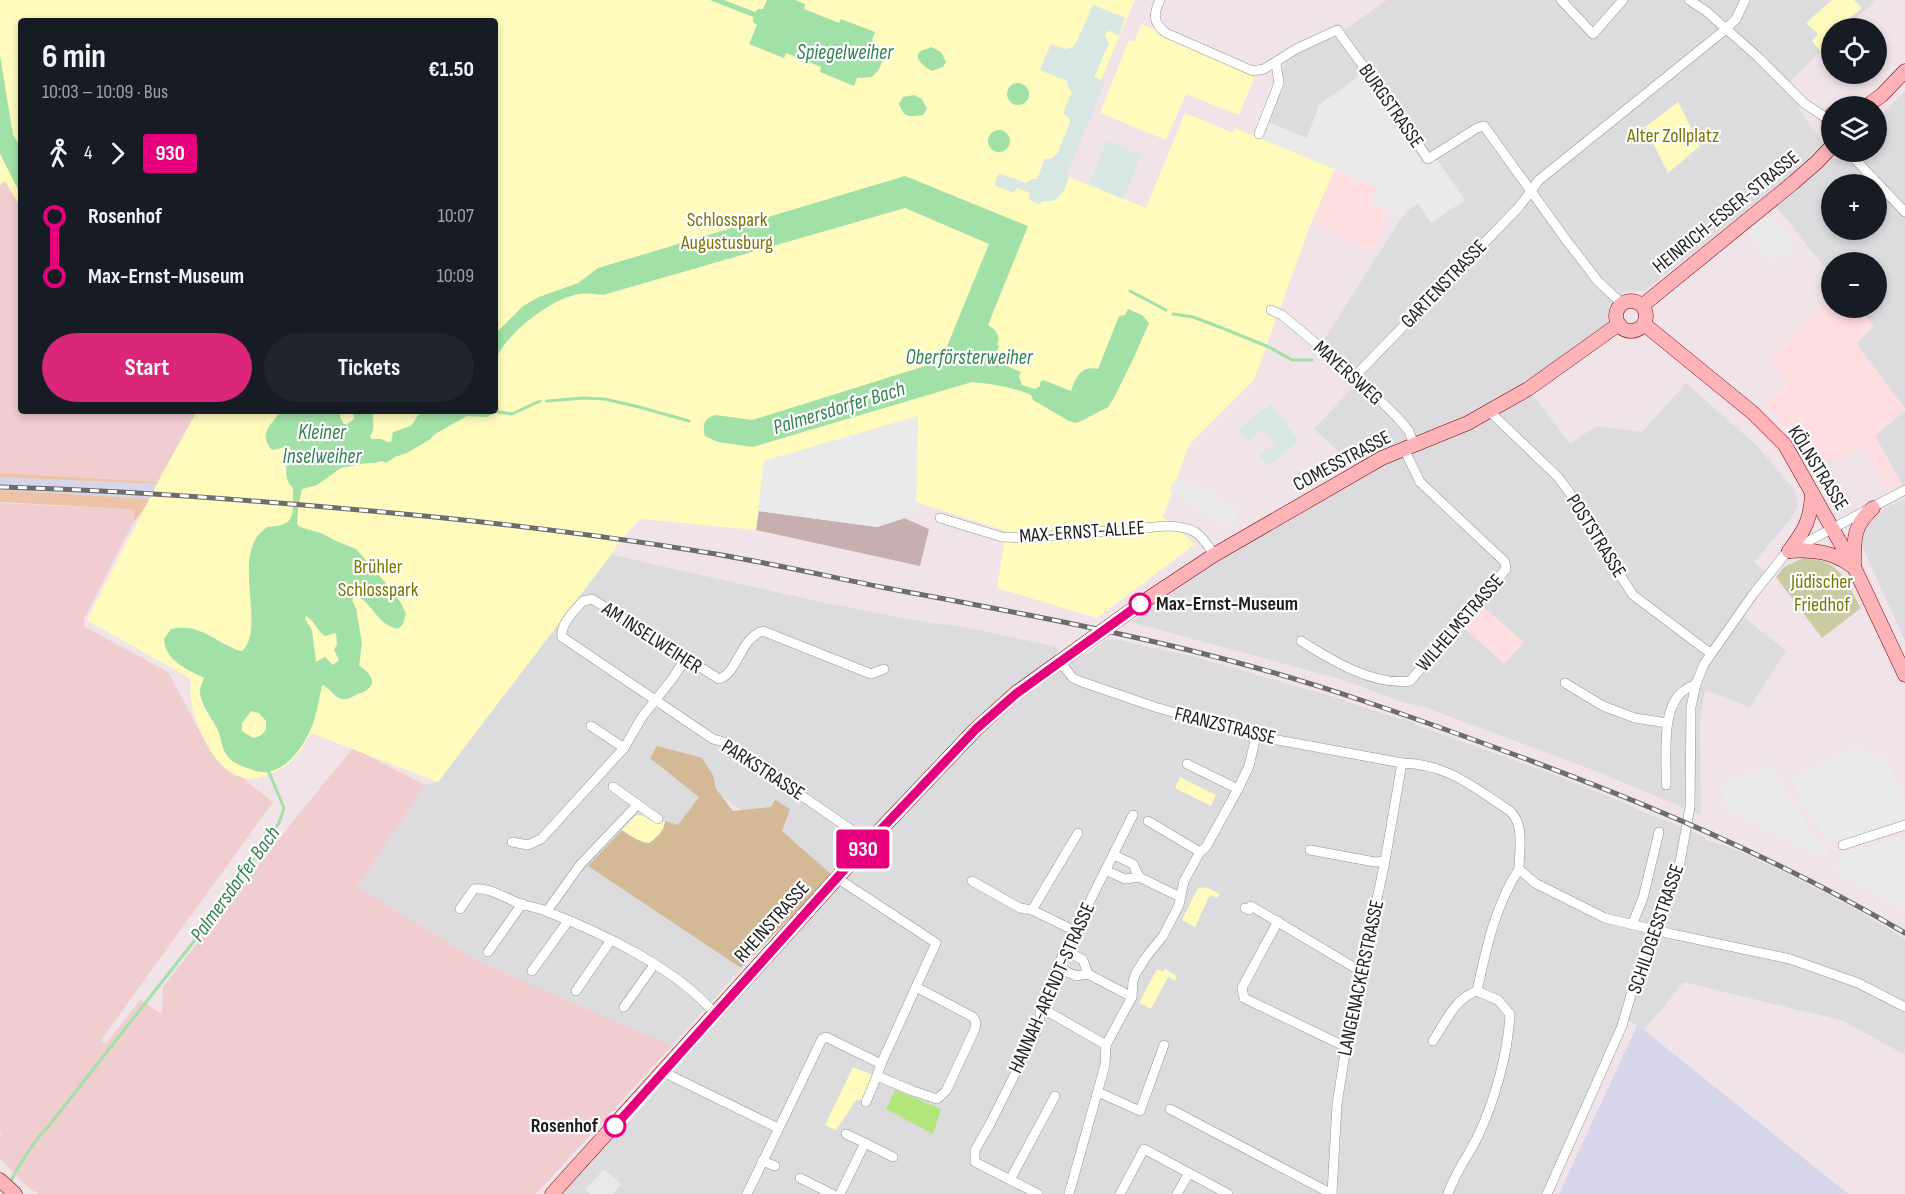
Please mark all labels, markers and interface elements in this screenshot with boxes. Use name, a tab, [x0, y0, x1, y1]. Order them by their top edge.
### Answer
map controls	[1821, 18, 1887, 318]
button: locate	[1821, 18, 1887, 84]
text: 6 min	[42, 37, 106, 77]
water label: Spiegelweiher	[797, 40, 894, 65]
text: €1.50	[428, 56, 474, 83]
street label: BURGSTRASSE	[1353, 59, 1429, 153]
text: 10:03 – 10:09 · Bus	[42, 80, 168, 104]
button: layers	[1821, 96, 1887, 162]
park label: Alter Zollplatz	[1626, 124, 1719, 148]
icon: walk	[42, 137, 75, 170]
icon: forward	[101, 137, 134, 170]
text: 4	[84, 141, 92, 165]
text: 930	[155, 141, 185, 166]
street label: HEINRICH-ESSER-STRASSE	[1648, 146, 1804, 278]
button: +	[1821, 174, 1887, 240]
text: Rosenhof	[88, 203, 162, 230]
text: 10:07	[438, 204, 474, 228]
park label: Schlosspark Augustusburg	[680, 208, 773, 255]
street label: GARTENSTRASSE	[1396, 235, 1492, 333]
button: −	[1821, 252, 1887, 318]
text: Max-Ernst-Museum	[88, 263, 244, 290]
text: 10:09	[437, 264, 474, 288]
button: Start	[42, 333, 252, 402]
button: Tickets	[264, 333, 474, 402]
street label: MAYERSWEG	[1308, 336, 1388, 410]
water label: Oberförsterweiher	[905, 345, 1034, 370]
water label: Palmersdorfer Bach	[770, 376, 908, 440]
water label: Kleiner Inselweiher	[283, 420, 362, 469]
street label: KÖLNSTRASSE	[1783, 421, 1853, 515]
street label: COMESSTRASSE	[1289, 425, 1395, 497]
street label: POSTSTRASSE	[1561, 490, 1631, 582]
street label: MAX-ERNST-ALLEE	[1018, 516, 1146, 548]
park label: Brühler Schlosspark	[338, 555, 419, 602]
street label: WILHELMSTRASSE	[1411, 569, 1509, 677]
park label: Jüdischer Friedhof	[1790, 570, 1853, 617]
place label: Max-Ernst-Museum	[1156, 592, 1298, 616]
marker: Max-Ernst-Museum	[1129, 593, 1151, 615]
street label: AM INSELWEIHER	[597, 596, 706, 679]
street label: FRANZSTRASSE	[1172, 702, 1278, 750]
street label: PARKSTRASSE	[717, 734, 809, 806]
water label: Palmersdorfer Bach	[185, 821, 285, 947]
line badge: 930	[828, 830, 898, 868]
text: 930	[848, 837, 878, 862]
street label: SCHILDGESSTRASSE	[1623, 861, 1689, 997]
street label: RHEINSTRASSE	[729, 876, 815, 968]
street label: LANGENACKERSTRASSE	[1333, 898, 1389, 1058]
street label: HANNAH-ARENDT-STRASSE	[1004, 899, 1100, 1077]
place label: Rosenhof	[531, 1114, 599, 1138]
marker: Rosenhof	[604, 1115, 626, 1137]

